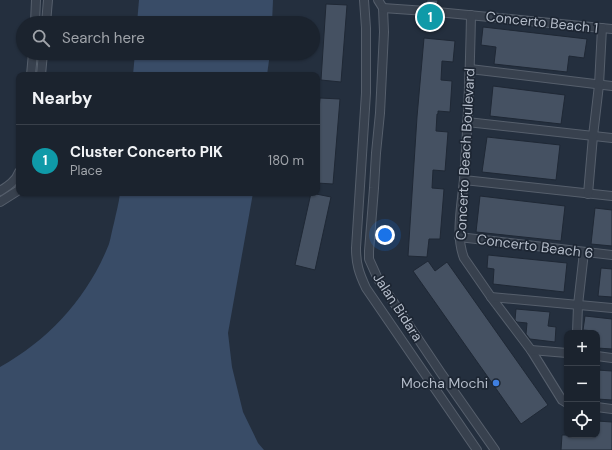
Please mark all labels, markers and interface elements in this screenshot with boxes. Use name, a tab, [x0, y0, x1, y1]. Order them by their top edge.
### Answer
pin: 1	[417, 2, 443, 32]
street label: Concerto Beach 1	[485, 7, 599, 37]
search box	[16, 16, 320, 60]
icon: search	[30, 27, 52, 49]
text: Search here	[62, 28, 145, 48]
street label: Concerto Beach Boulevard	[451, 67, 479, 241]
text: Nearby	[32, 87, 92, 109]
text: Cluster Concerto PIK	[70, 142, 223, 162]
text: 1	[43, 152, 47, 169]
text: 180 m	[268, 152, 304, 169]
text: Place	[70, 162, 102, 179]
your location	[375, 225, 395, 245]
street label: Concerto Beach 6	[476, 230, 594, 262]
street label: Jalan Bidara	[369, 269, 427, 345]
map controls	[564, 330, 600, 438]
button: +	[564, 330, 600, 366]
button: −	[564, 366, 600, 402]
place label: Mocha Mochi	[401, 374, 488, 392]
marker: Mocha Mochi	[491, 378, 501, 388]
button: locate	[564, 402, 600, 438]

